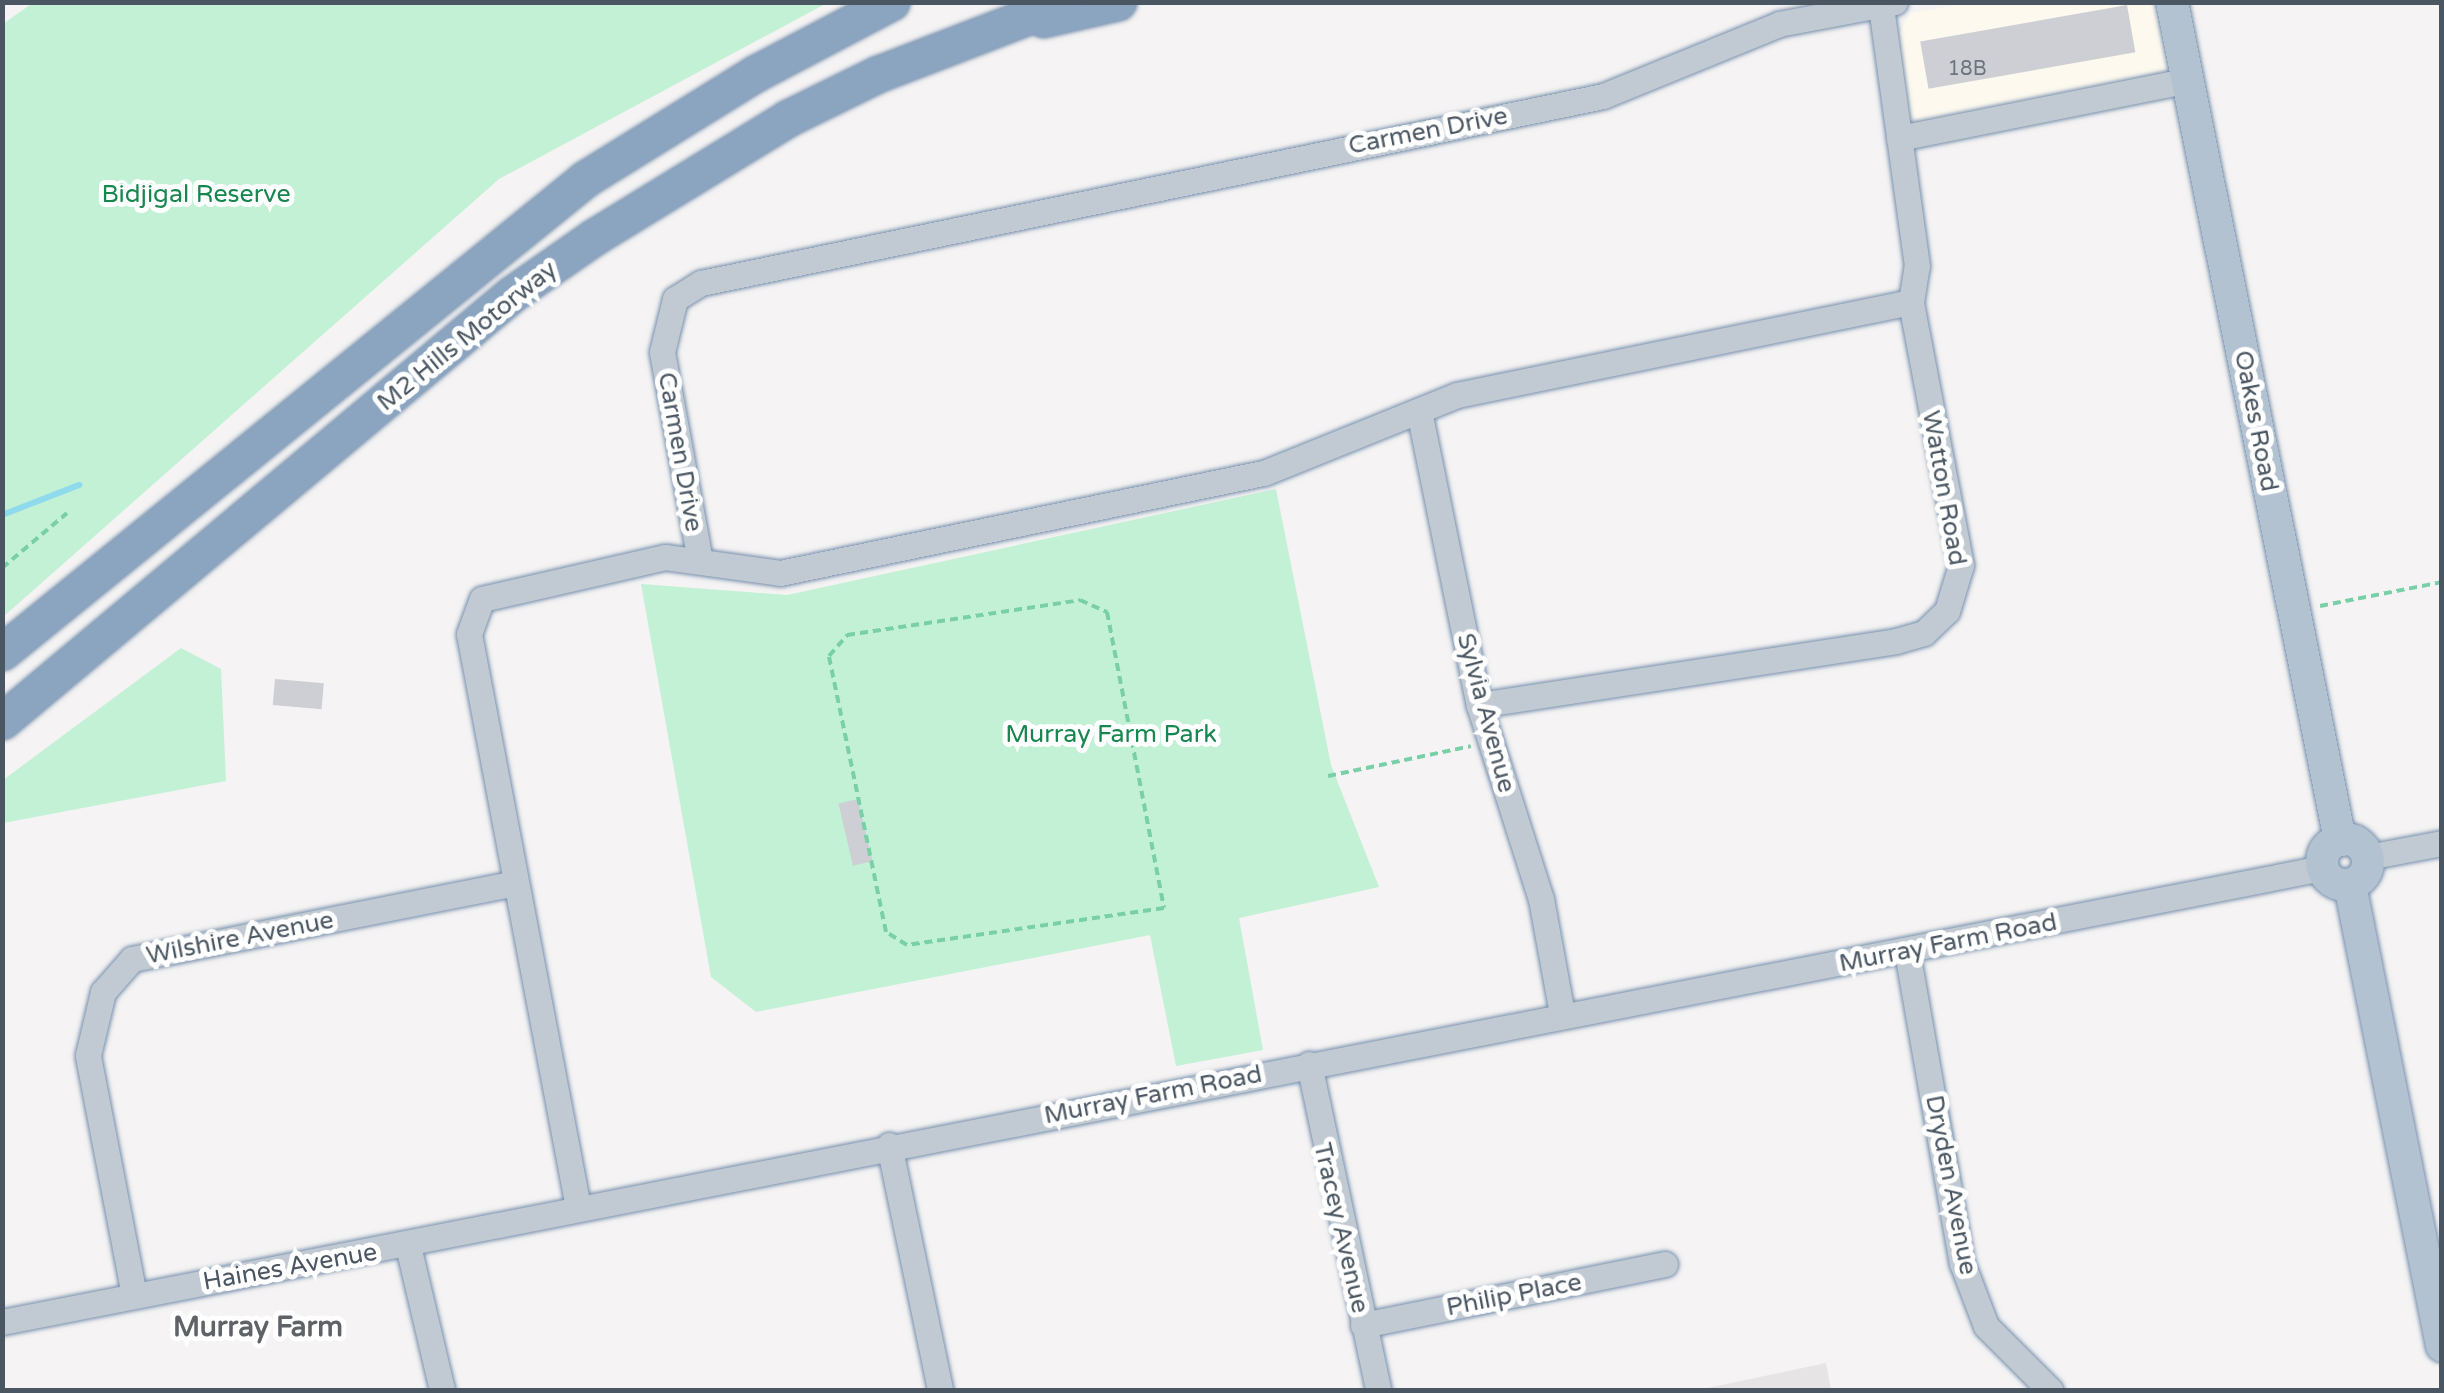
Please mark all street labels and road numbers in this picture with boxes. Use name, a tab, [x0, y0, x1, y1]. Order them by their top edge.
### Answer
street label: Carmen Drive	[1346, 101, 1510, 161]
street label: M2 Hills Motorway	[371, 254, 563, 418]
street label: Oakes Road	[2228, 348, 2284, 494]
street label: Carmen Drive	[651, 370, 709, 534]
street label: Watton Road	[1916, 408, 1972, 568]
street label: Sylvia Avenue	[1450, 630, 1522, 796]
street label: Wilshire Avenue	[144, 905, 336, 971]
street label: Murray Farm Road	[1837, 907, 2059, 979]
street label: Murray Farm Road	[1042, 1059, 1264, 1131]
street label: Dryden Avenue	[1919, 1093, 1983, 1277]
street label: Tracey Avenue	[1307, 1140, 1375, 1316]
street label: Haines Avenue	[200, 1237, 380, 1297]
street label: Philip Place	[1444, 1267, 1584, 1323]

